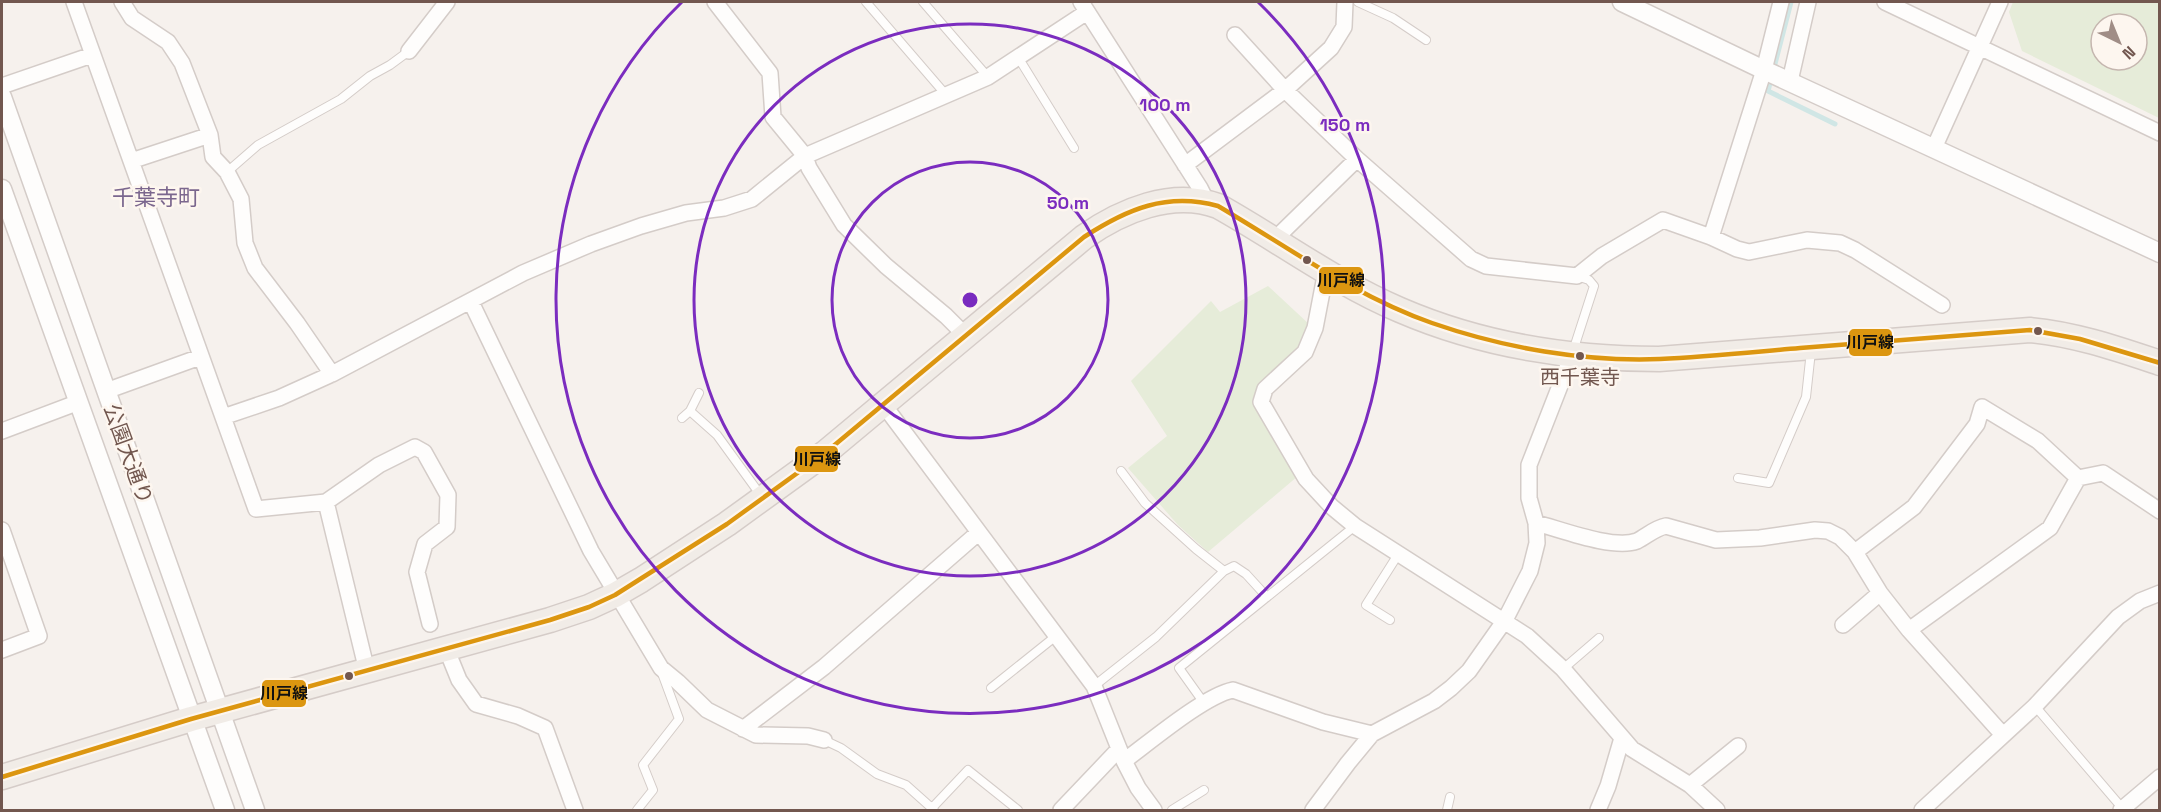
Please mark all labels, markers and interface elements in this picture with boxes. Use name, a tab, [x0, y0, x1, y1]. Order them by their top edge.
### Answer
north arrow	[2089, 12, 2149, 72]
text: N	[2118, 41, 2140, 64]
text: 100 m	[1139, 93, 1191, 116]
text: 150 m	[1320, 113, 1370, 136]
district label: 千葉寺町	[112, 183, 200, 211]
text: 50 m	[1047, 191, 1089, 214]
unlabelled marker	[1301, 254, 1313, 266]
line badge: 川戸線	[1318, 266, 1364, 295]
text: 川戸線	[1317, 270, 1365, 291]
centre of rings	[960, 290, 980, 310]
unlabelled marker	[2032, 325, 2044, 337]
line badge: 川戸線	[1848, 328, 1893, 357]
text: 川戸線	[1846, 332, 1894, 353]
marker: 西千葉寺	[1574, 350, 1586, 362]
place label: 西千葉寺	[1540, 364, 1620, 390]
street label: 公園大通り	[98, 400, 159, 508]
line badge: 川戸線	[794, 445, 839, 473]
text: 川戸線	[793, 449, 841, 470]
unlabelled marker	[343, 670, 355, 682]
line badge: 川戸線	[261, 679, 307, 708]
text: 川戸線	[260, 683, 308, 704]

